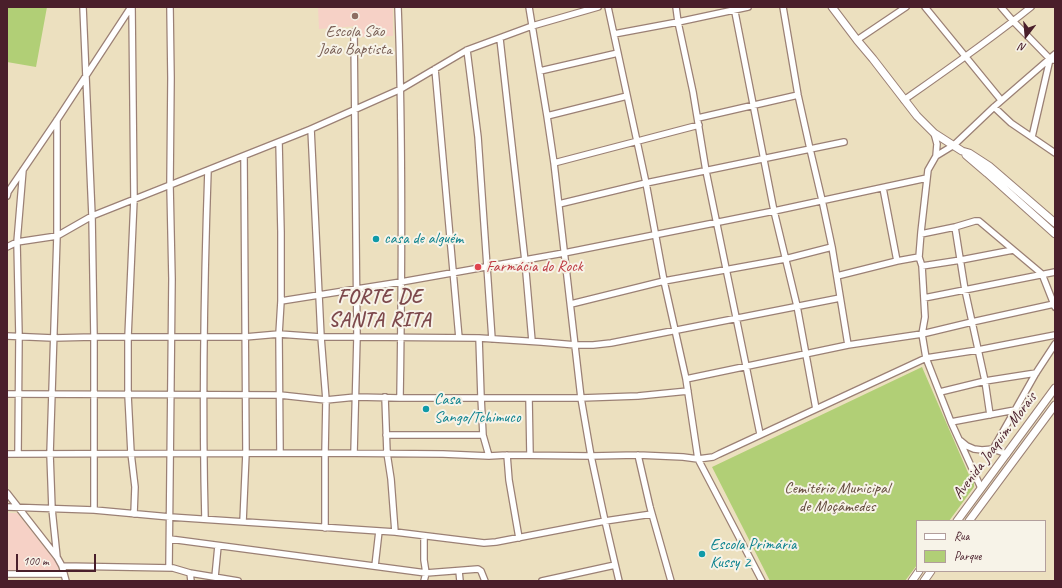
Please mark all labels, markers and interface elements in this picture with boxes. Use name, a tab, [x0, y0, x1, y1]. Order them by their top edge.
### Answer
marker: Escola São João Baptista	[350, 11, 360, 21]
north arrow	[1006, 16, 1046, 56]
place label: Escola São João Baptista	[318, 22, 392, 60]
text: N	[1017, 40, 1028, 55]
place label: casa de alguém	[384, 229, 463, 249]
marker: casa de alguém	[371, 234, 381, 244]
place label: Farmácia do Rock	[486, 257, 583, 277]
marker: Farmácia do Rock	[473, 262, 483, 272]
district label: FORTE DE SANTA RITA	[329, 286, 431, 333]
street label: Avenida Joaquim Morais	[949, 389, 1041, 503]
place label: Casa Sango/Tchimuco	[434, 390, 521, 428]
marker: Casa Sango/Tchimuco	[421, 404, 431, 414]
park label: Cemitério Municipal de Moçâmedes	[784, 479, 890, 517]
legend	[916, 520, 1046, 572]
text: Rua	[954, 528, 969, 544]
place label: Escola Primária Kussy 2	[710, 535, 796, 573]
scale bar	[18, 546, 98, 572]
text: Parque	[954, 548, 982, 564]
marker: Escola Primária Kussy 2	[697, 549, 707, 559]
text: 100 m	[23, 553, 49, 569]

